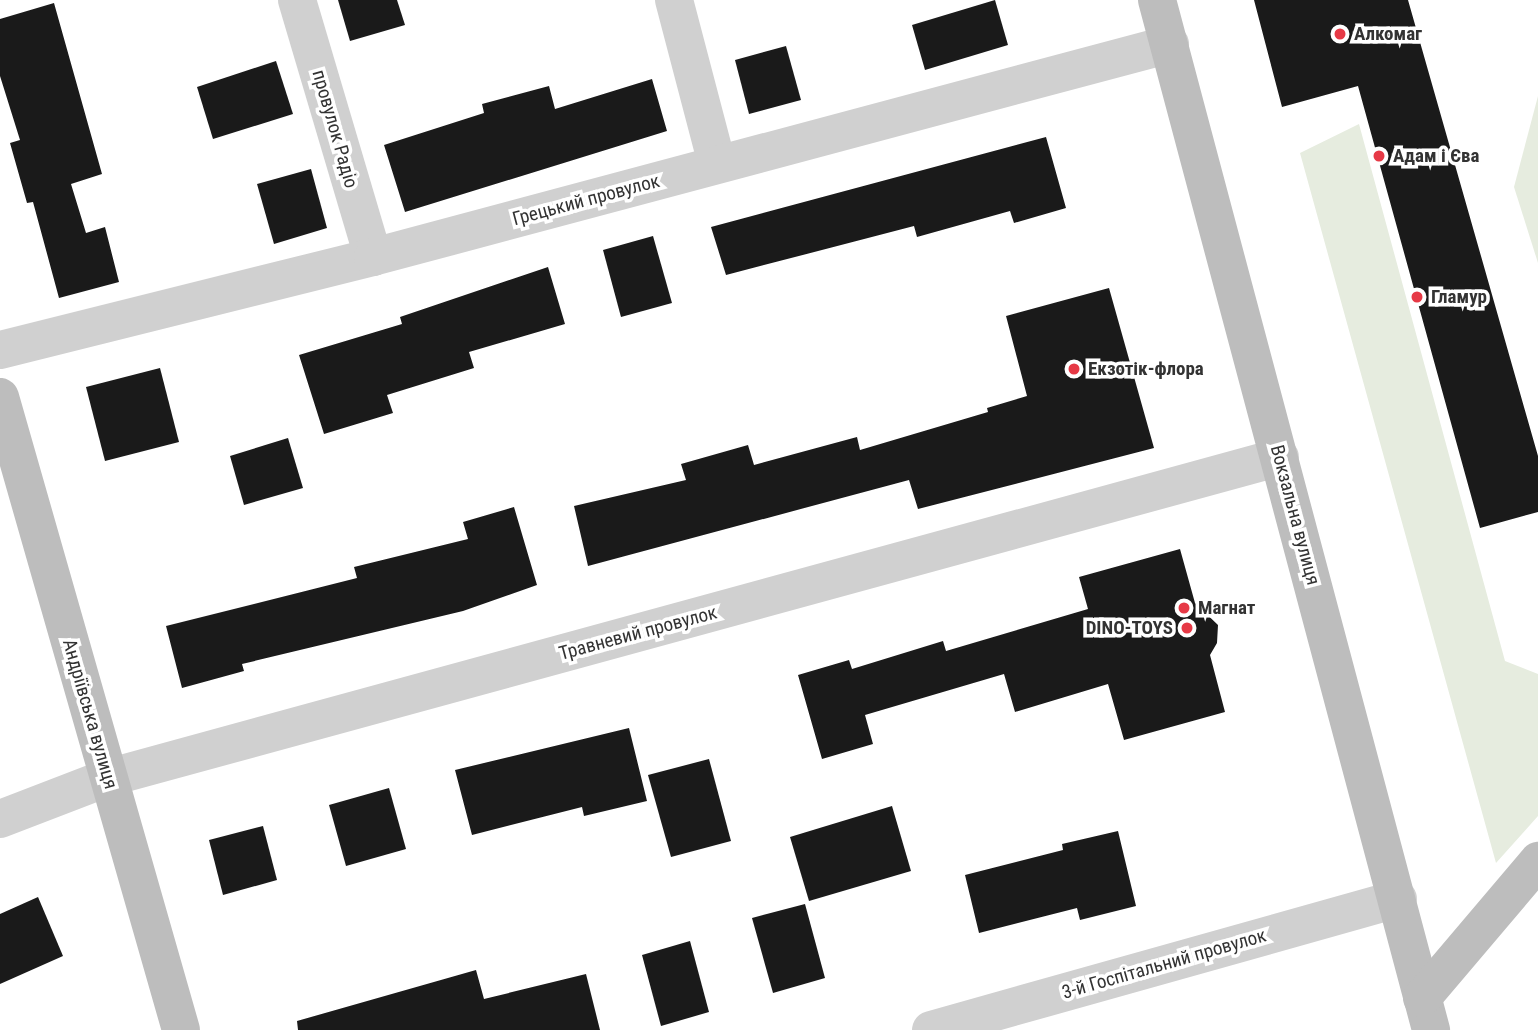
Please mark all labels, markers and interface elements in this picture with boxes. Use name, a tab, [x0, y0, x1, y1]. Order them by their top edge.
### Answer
place label: Алкомаг	[1354, 23, 1422, 45]
marker: Алкомаг	[1332, 26, 1348, 42]
street label: провулок Радіо	[307, 67, 363, 191]
place label: Адам і Єва	[1393, 145, 1480, 167]
marker: Адам і Єва	[1371, 148, 1387, 164]
street label: Грецький провулок	[510, 169, 662, 231]
place label: Гламур	[1431, 286, 1487, 308]
marker: Гламур	[1409, 289, 1425, 305]
place label: Екзотік-флора	[1088, 358, 1204, 380]
marker: Екзотік-флора	[1066, 361, 1082, 377]
street label: Вокзальна вулиця	[1265, 442, 1325, 588]
place label: Магнат	[1198, 597, 1255, 619]
marker: Магнат	[1176, 600, 1192, 616]
street label: Травневий провулок	[556, 601, 720, 665]
place label: DINO-TOYS	[1086, 617, 1173, 639]
marker: DINO-TOYS	[1179, 620, 1195, 636]
street label: Андріївська вулиця	[58, 637, 122, 791]
street label: 3-й Госпітальний провулок	[1059, 924, 1269, 1004]

